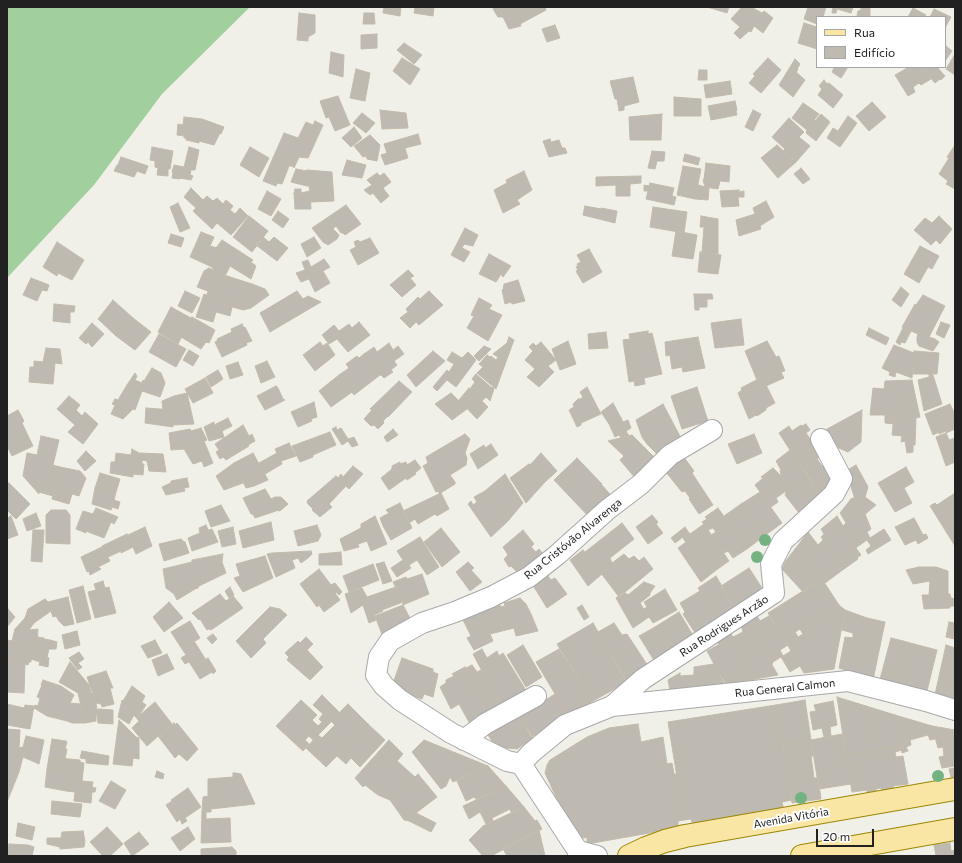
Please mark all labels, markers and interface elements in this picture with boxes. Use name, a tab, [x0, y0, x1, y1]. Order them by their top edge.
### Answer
legend	[816, 16, 946, 68]
text: Rua	[854, 25, 875, 39]
text: Edifício	[854, 45, 895, 59]
street label: Rua Cristóvão Alvarenga	[522, 496, 624, 582]
street label: Rua Rodrigues Arzão	[677, 592, 771, 660]
street label: Rua General Calmon	[734, 676, 836, 700]
street label: Avenida Vitória	[752, 805, 830, 831]
scale bar	[818, 821, 876, 847]
text: 20 m	[823, 829, 850, 843]

